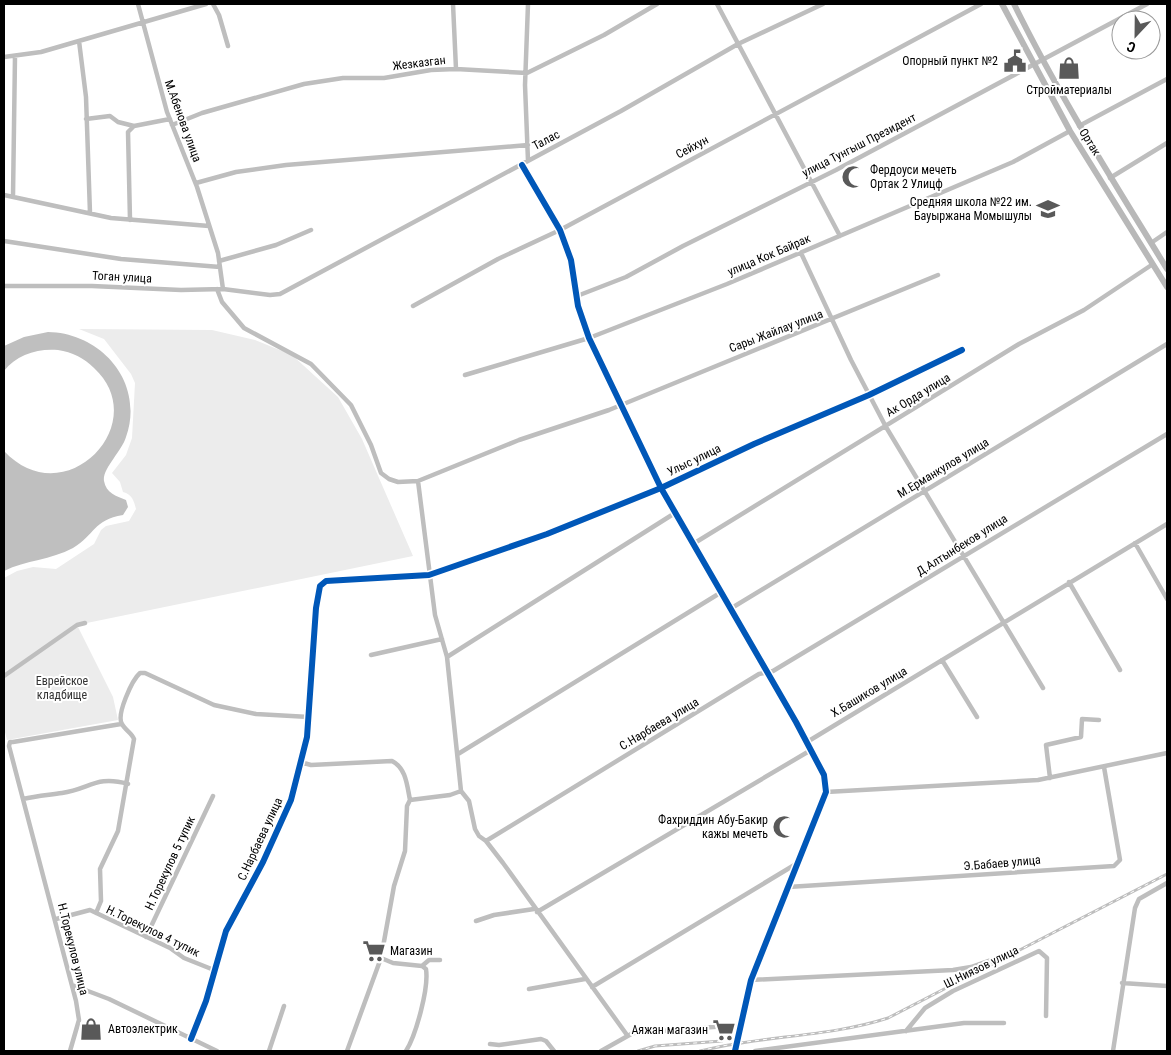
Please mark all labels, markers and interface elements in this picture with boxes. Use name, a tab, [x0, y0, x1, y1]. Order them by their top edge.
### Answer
north arrow	[1111, 10, 1161, 60]
text: С	[1124, 38, 1138, 56]
public building icon: Опорный пункт №2	[1002, 48, 1028, 74]
street label: Жезказган	[392, 53, 446, 73]
place label: Опорный пункт №2	[902, 54, 998, 68]
shop icon: Стройматериалы	[1056, 55, 1082, 81]
street label: М.Абенова улица	[162, 78, 204, 164]
place label: Стройматериалы	[1026, 83, 1112, 97]
street label: улица Тунгыш Президент	[800, 110, 918, 180]
street label: Ортак	[1076, 126, 1104, 158]
street label: Талас	[530, 127, 562, 153]
street label: Сейхун	[673, 133, 711, 161]
place label: Фердоуси мечеть Ортак 2 Улицф	[870, 163, 957, 191]
mosque icon: Фердоуси мечеть Ортак 2 Улицф	[840, 164, 866, 190]
place label: Средняя школа №22 им. Бауыржана Момышулы	[910, 195, 1032, 223]
school or university icon: Средняя школа №22 им. Бауыржана Момышулы	[1035, 196, 1061, 222]
street label: улица Кок Байрак	[725, 231, 813, 279]
street label: Тоган улица	[92, 268, 152, 286]
street label: Сары Жайлау улица	[727, 307, 825, 355]
street label: Ак Орда улица	[883, 370, 953, 420]
street label: М.Ерманкулов улица	[895, 435, 991, 501]
street label: Улыс улица	[665, 441, 723, 479]
street label: Д.Алтынбеков улица	[914, 511, 1010, 579]
street label: Х.Башиков улица	[828, 664, 910, 720]
park label: Еврейское кладбище	[36, 674, 89, 702]
street label: С.Нарбаева улица	[617, 695, 701, 753]
street label: С.Нарбаева улица	[235, 795, 285, 883]
place label: Фахриддин Абу-Бакир кажы мечеть	[658, 813, 768, 841]
street label: Н.Торекулов 5 тупик	[142, 814, 198, 912]
mosque icon: Фахриддин Абу-Бакир кажы мечеть	[771, 814, 797, 840]
street label: Э.Бабаев улица	[963, 853, 1042, 873]
street label: Н.Торекулов улица	[55, 902, 91, 997]
street label: Н.Торекулов 4 тупик	[104, 902, 202, 960]
supermarket icon: Магазин	[361, 938, 387, 964]
street label: Ш.Ниязов улица	[941, 943, 1021, 991]
place label: Магазин	[390, 944, 433, 958]
shop icon: Автоэлектрик	[78, 1016, 104, 1042]
supermarket icon: Аяжан магазин	[711, 1017, 737, 1043]
place label: Автоэлектрик	[108, 1022, 178, 1036]
place label: Аяжан магазин	[631, 1023, 708, 1037]

